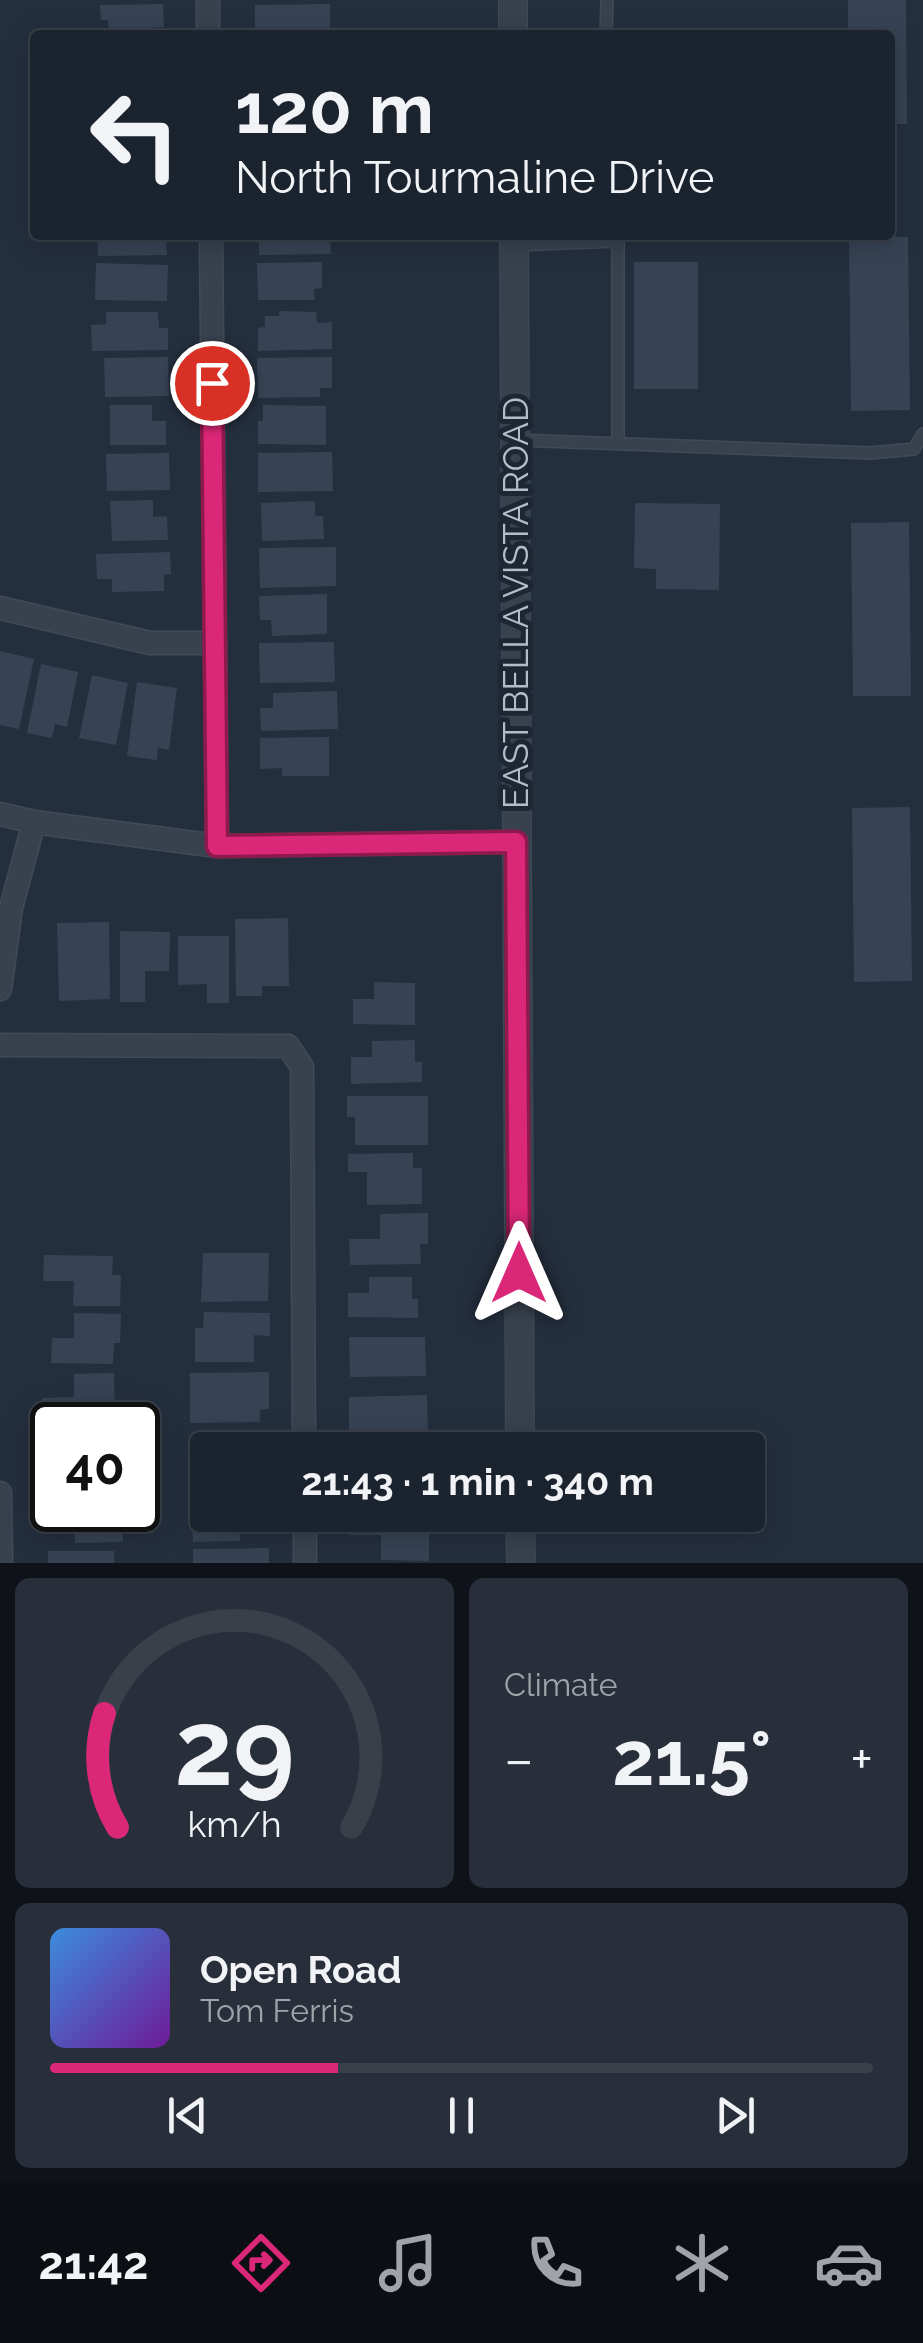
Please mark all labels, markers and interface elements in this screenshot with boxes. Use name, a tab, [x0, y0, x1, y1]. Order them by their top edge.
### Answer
text: 120 m	[235, 67, 434, 149]
icon: left	[70, 70, 200, 200]
text: North Tourmaline Drive	[235, 151, 715, 204]
pin	[170, 341, 255, 426]
icon: arrive	[185, 356, 240, 411]
street label: EAST BELLA VISTA ROAD	[495, 397, 536, 809]
position arrow	[467, 1221, 571, 1325]
speed limit sign: 40	[30, 1402, 160, 1532]
text: 21:43 · 1 min · 340 m	[301, 1459, 654, 1504]
text: Climate	[504, 1666, 618, 1703]
text: 29	[175, 1687, 294, 1809]
text: 21.5°	[612, 1714, 771, 1803]
text: −	[504, 1727, 534, 1792]
text: +	[850, 1727, 873, 1792]
text: km/h	[187, 1803, 282, 1845]
text: Open Road	[200, 1947, 401, 1992]
text: Tom Ferris	[200, 1992, 354, 2029]
icon: previous	[160, 2088, 215, 2143]
icon: pause	[434, 2088, 489, 2143]
icon: next	[708, 2088, 763, 2143]
icon: directions	[226, 2228, 296, 2298]
icon: music	[373, 2228, 443, 2298]
icon: phone	[520, 2228, 590, 2298]
icon: climate	[667, 2228, 737, 2298]
icon: car	[814, 2228, 884, 2298]
text: 21:42	[39, 2237, 148, 2290]

